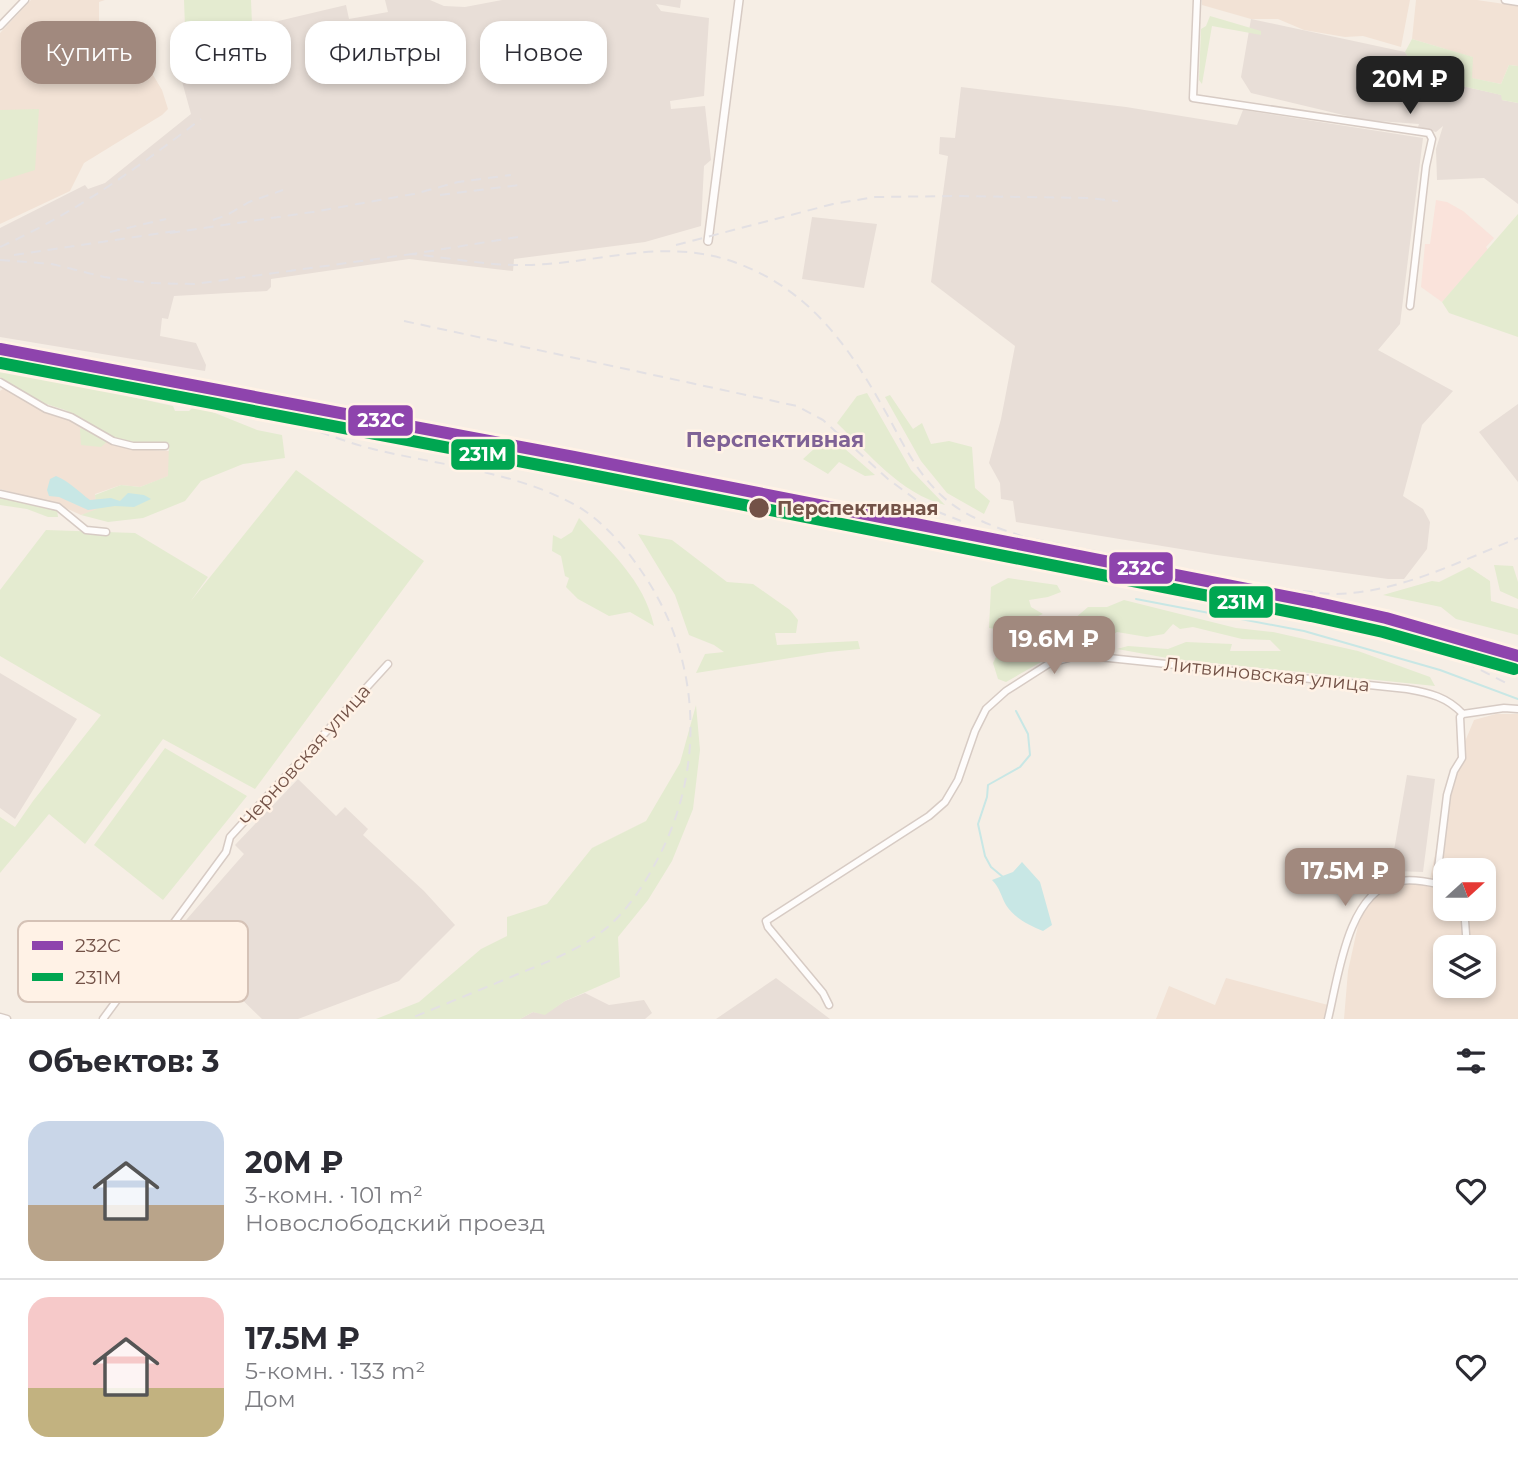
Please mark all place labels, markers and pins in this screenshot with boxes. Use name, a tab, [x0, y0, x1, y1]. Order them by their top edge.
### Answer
pin: 20M ₽	[1361, 57, 1459, 116]
marker: Перспективная	[747, 496, 771, 520]
place label: Перспективная	[777, 497, 939, 520]
pin: 19.6M ₽	[989, 616, 1119, 676]
pin: 17.5M ₽	[1280, 848, 1410, 908]

